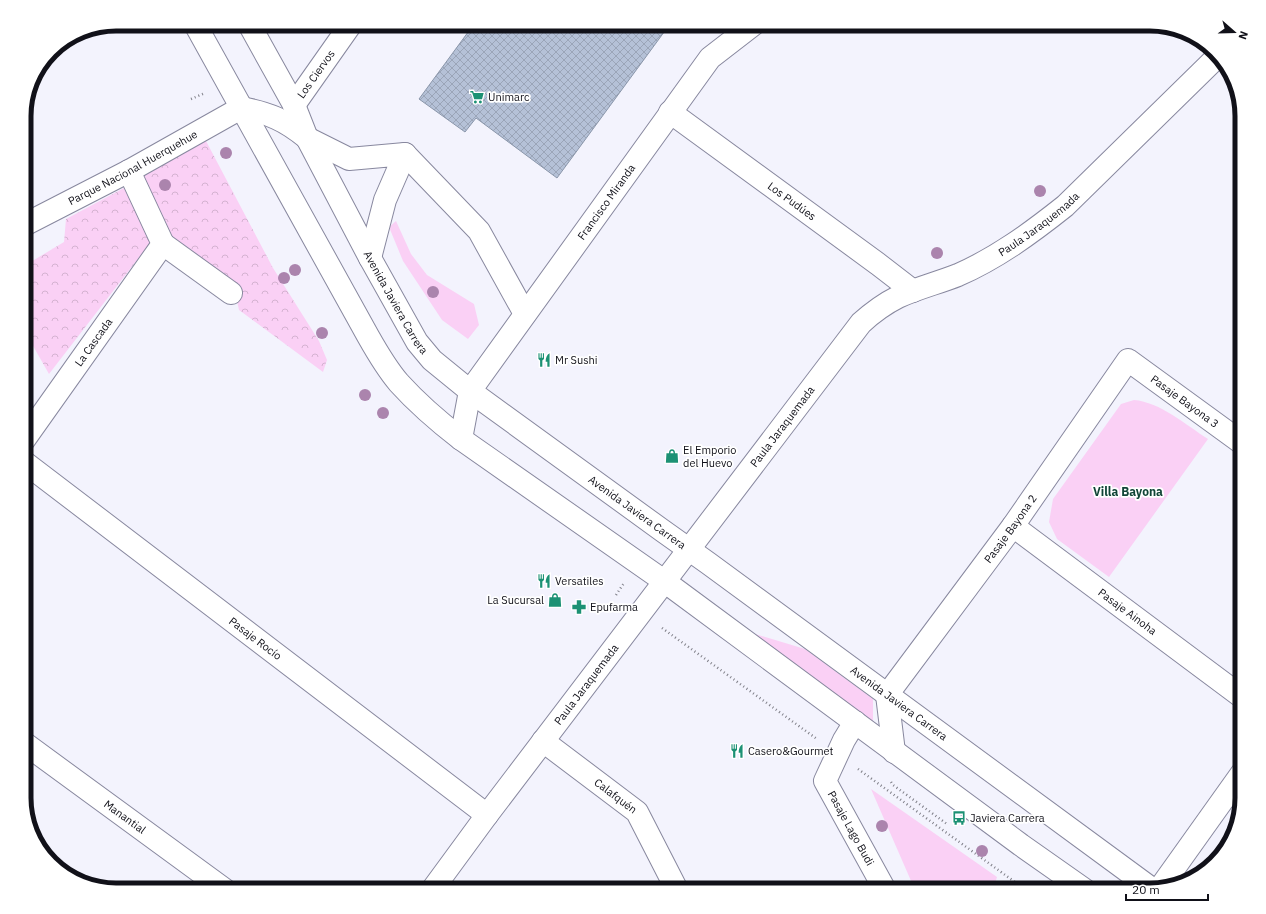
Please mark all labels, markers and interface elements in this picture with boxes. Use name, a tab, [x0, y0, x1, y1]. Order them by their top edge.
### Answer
north arrow	[1214, 12, 1254, 52]
text: N	[1235, 29, 1251, 42]
street label: Los Ciervos	[294, 47, 338, 101]
supermarket icon: Unimarc	[469, 89, 485, 105]
place label: Unimarc	[488, 90, 530, 104]
street label: Parque Nacional Huerquehue	[66, 127, 200, 208]
street label: Francisco Miranda	[574, 161, 638, 243]
street label: Los Pudúes	[765, 179, 819, 223]
street label: Paula Jaraquemada	[996, 189, 1082, 259]
street label: Avenida Javiera Carrera	[360, 248, 431, 357]
street label: La Cascada	[72, 315, 115, 369]
restaurant icon: Mr Sushi	[536, 352, 552, 368]
place label: Mr Sushi	[555, 353, 598, 367]
street label: Pasaje Bayona 3	[1148, 372, 1222, 431]
street label: Paula Jaraquemada	[747, 383, 818, 470]
place label: El Emporio del Huevo	[683, 443, 737, 470]
shop icon: El Emporio del Huevo	[664, 448, 680, 464]
street label: Avenida Javiera Carrera	[586, 472, 689, 552]
district label: Villa Bayona	[1093, 484, 1163, 499]
street label: Pasaje Bayona 2	[981, 492, 1040, 566]
restaurant icon: Versatiles	[536, 573, 552, 589]
place label: Versatiles	[555, 574, 604, 588]
street label: Pasaje Ainoha	[1096, 585, 1160, 638]
shop icon: La Sucursal	[547, 592, 563, 608]
place label: La Sucursal	[487, 593, 544, 607]
pharmacy icon: Epufarma	[571, 599, 587, 615]
place label: Epufarma	[590, 600, 638, 614]
street label: Pasaje Rocío	[226, 614, 285, 663]
street label: Paula Jaraquemada	[551, 641, 622, 728]
street label: Avenida Javiera Carrera	[848, 663, 950, 744]
restaurant icon: Casero&Gourmet	[729, 743, 745, 759]
place label: Casero&Gourmet	[748, 744, 834, 758]
street label: Calafquén	[591, 775, 640, 817]
street label: Pasaje Lago Budi	[825, 788, 877, 868]
street label: Manantial	[101, 797, 149, 837]
bus stop icon: Javiera Carrera	[951, 810, 967, 826]
place label: Javiera Carrera	[970, 811, 1045, 825]
scale bar	[1126, 876, 1208, 902]
text: 20 m	[1132, 882, 1160, 897]

